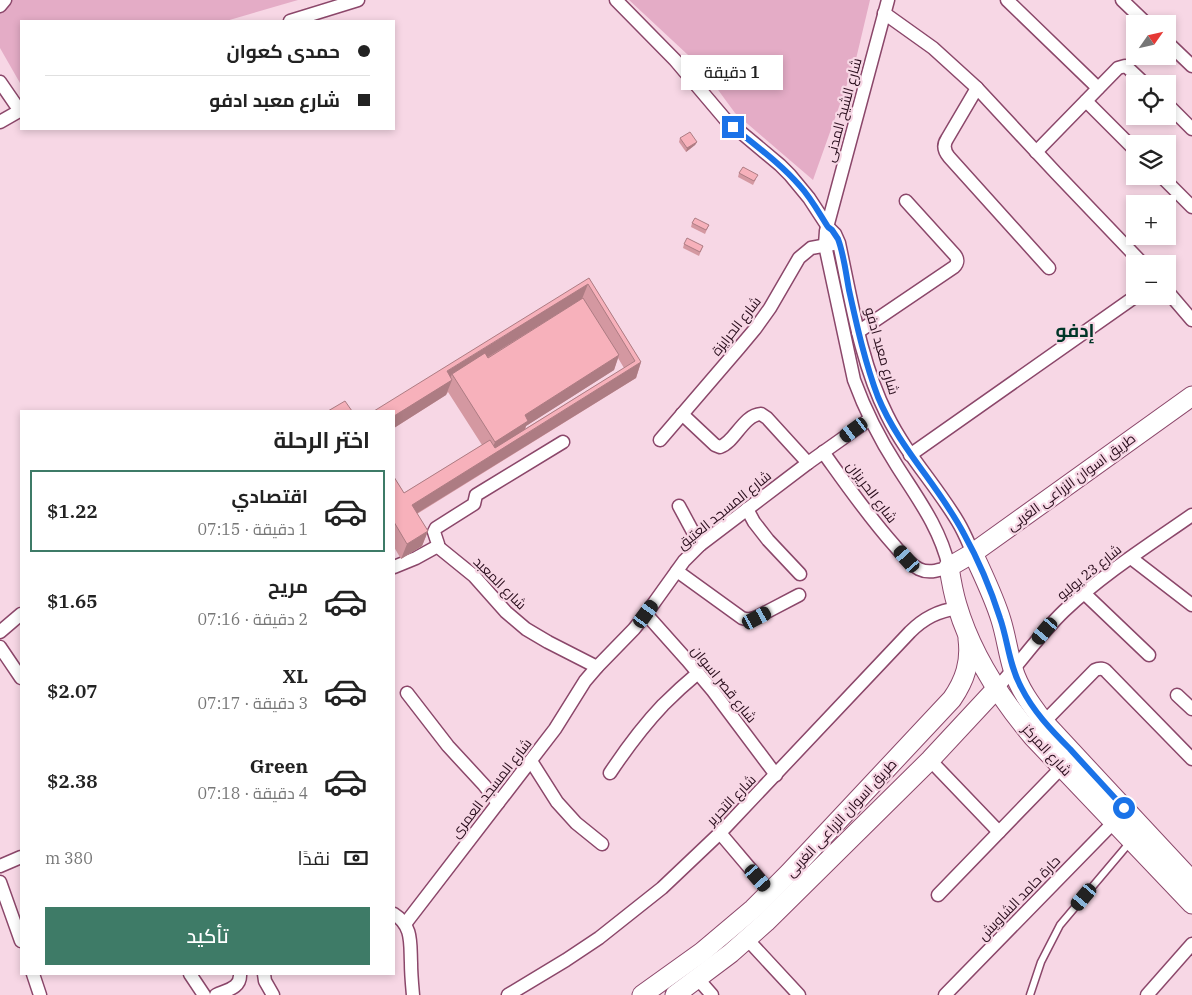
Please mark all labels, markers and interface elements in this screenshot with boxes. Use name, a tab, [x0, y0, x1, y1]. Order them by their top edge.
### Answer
north arrow	[1126, 15, 1176, 65]
map controls	[1126, 15, 1176, 305]
text: حمدى كعوان	[227, 39, 340, 63]
callout: 1 دقيقة	[682, 54, 784, 90]
street label: شارع الشيخ المدنى	[820, 56, 866, 164]
text: 1 دقيقة	[704, 62, 760, 82]
button: locate	[1126, 75, 1176, 125]
text: شارع معبد ادفو	[209, 88, 340, 112]
route end	[722, 116, 744, 138]
button: layers	[1126, 135, 1176, 185]
button: +	[1126, 195, 1176, 245]
button: −	[1126, 255, 1176, 305]
street label: شارع الحرايزة	[707, 293, 765, 359]
street label: شارع معبد ادفو	[861, 305, 903, 397]
district label: إدفو	[1055, 318, 1095, 344]
car	[837, 415, 870, 445]
text: اختر الرحلة	[273, 425, 370, 454]
street label: طريق اسوان الزراعى الغربى	[1003, 429, 1139, 535]
street label: شارع الحريزان	[843, 458, 901, 526]
street label: شارع المسجد العتيق	[673, 467, 775, 553]
text: اقتصادي	[232, 484, 308, 508]
icon: car	[323, 489, 368, 534]
text: $1.22	[47, 499, 98, 523]
text: 1 دقيقة · 07:15	[197, 519, 308, 539]
street label: شارع 23 يوليو	[1053, 540, 1125, 604]
car	[891, 543, 922, 575]
street label: شارع المعبد	[470, 553, 530, 613]
text: مريح	[268, 574, 308, 598]
icon: car	[323, 579, 368, 624]
text: $1.65	[47, 589, 98, 613]
car	[631, 597, 660, 631]
car	[740, 604, 773, 632]
text: 2 دقيقة · 07:16	[197, 609, 308, 629]
car	[1029, 615, 1060, 647]
street label: شارع قصر اسوان	[687, 642, 761, 726]
text: XL	[282, 664, 308, 688]
icon: car	[323, 669, 368, 714]
text: $2.07	[47, 679, 98, 703]
text: 3 دقيقة · 07:17	[197, 693, 308, 713]
street label: شارع المركز	[1018, 720, 1076, 780]
street label: شارع المسجد العمرى	[447, 735, 535, 841]
text: Green	[250, 754, 308, 778]
street label: طريق اسوان الزراعى الغربى	[782, 755, 900, 881]
icon: car	[323, 759, 368, 804]
text: $2.38	[47, 769, 98, 793]
street label: شارع التحرير	[702, 771, 760, 830]
text: 4 دقيقة · 07:18	[197, 783, 308, 803]
route start	[1113, 797, 1135, 819]
icon: cash	[342, 844, 370, 872]
text: نقدًا	[298, 846, 330, 870]
text: 380 m	[45, 848, 93, 868]
street label: حارة حامد الشاويش	[974, 852, 1064, 944]
car	[742, 862, 773, 894]
car	[1068, 881, 1099, 913]
button: تأكيد	[45, 907, 370, 965]

